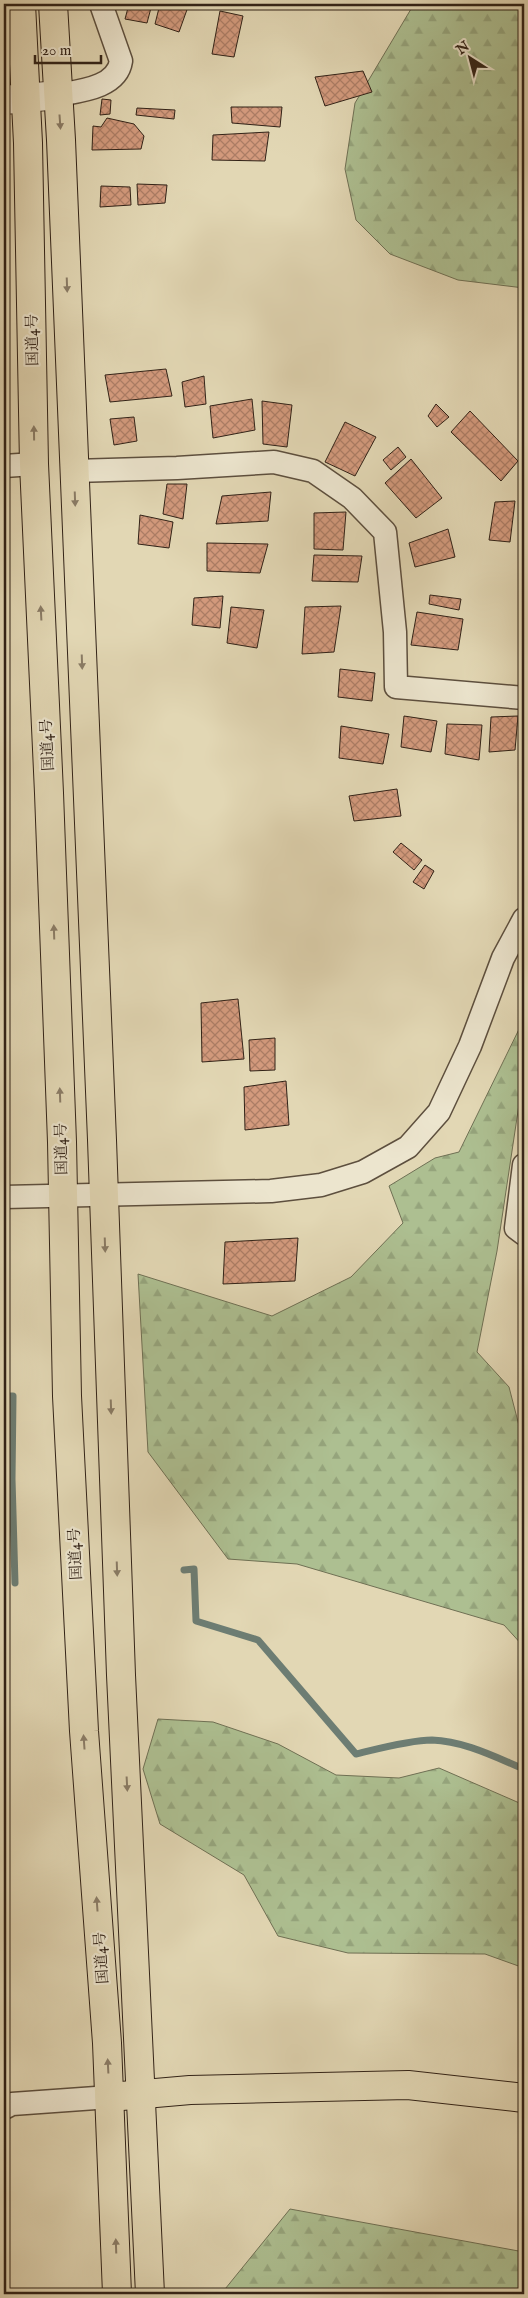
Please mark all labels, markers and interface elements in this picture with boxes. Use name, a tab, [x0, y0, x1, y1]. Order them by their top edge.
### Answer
scale bar	[35, 32, 101, 64]
north arrow	[446, 32, 496, 82]
text: N	[452, 37, 473, 60]
text: 20 m	[42, 41, 72, 60]
one-way arrow	[56, 115, 64, 131]
one-way arrow	[63, 277, 71, 293]
street label: 国道4号	[23, 314, 42, 366]
one-way arrow	[29, 425, 37, 441]
one-way arrow	[72, 492, 80, 508]
one-way arrow	[37, 604, 45, 620]
one-way arrow	[79, 654, 87, 670]
street label: 国道4号	[37, 718, 58, 772]
one-way arrow	[50, 924, 58, 940]
one-way arrow	[56, 1087, 64, 1103]
street label: 国道4号	[52, 1123, 71, 1175]
one-way arrow	[102, 1237, 110, 1253]
one-way arrow	[108, 1399, 116, 1415]
street label: 国道4号	[65, 1527, 86, 1581]
one-way arrow	[114, 1562, 122, 1578]
one-way arrow	[80, 1733, 88, 1749]
one-way arrow	[123, 1776, 131, 1792]
one-way arrow	[92, 1895, 100, 1911]
street label: 国道4号	[90, 1931, 113, 1985]
one-way arrow	[104, 2057, 112, 2073]
one-way arrow	[111, 2237, 119, 2253]

